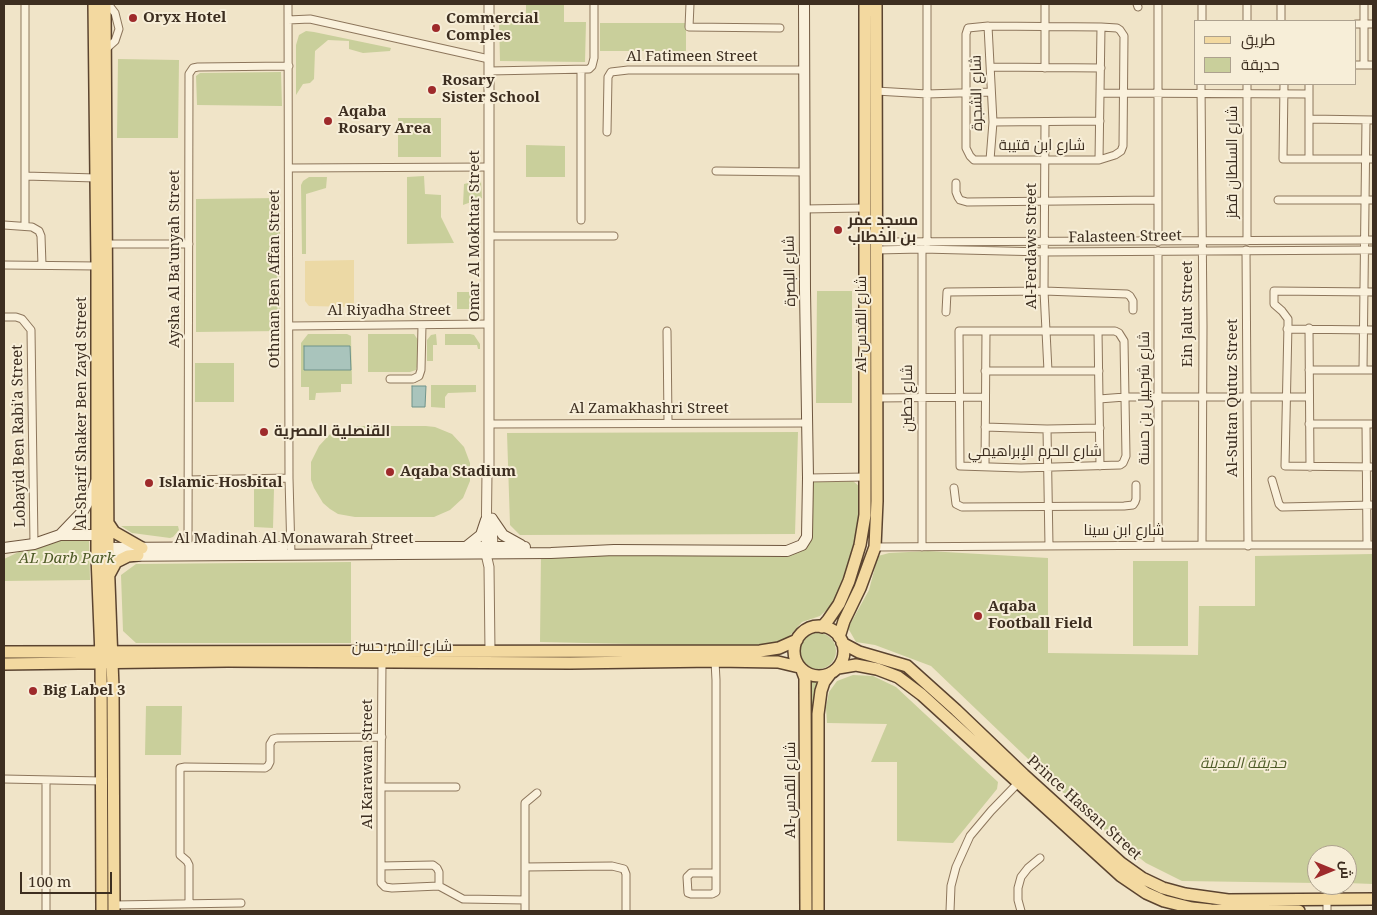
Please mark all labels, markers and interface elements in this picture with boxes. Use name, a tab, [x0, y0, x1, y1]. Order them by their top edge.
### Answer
place label: Oryx Hotel	[143, 9, 226, 27]
place label: Commercial Comples	[446, 10, 539, 45]
marker: Oryx Hotel	[127, 12, 139, 24]
legend	[1194, 20, 1357, 85]
marker: Commercial Comples	[430, 22, 442, 34]
text: طريق	[1241, 29, 1275, 49]
street label: Al Fatimeen Street	[626, 48, 758, 66]
text: حديقة	[1241, 54, 1280, 74]
street label: شارع الشجرة	[967, 55, 987, 131]
place label: Rosary Sister School	[442, 72, 540, 107]
marker: Rosary Sister School	[426, 84, 438, 96]
place label: Aqaba Rosary Area	[338, 103, 431, 138]
street label: شارع السلطان قطز	[1224, 105, 1242, 219]
marker: Aqaba Rosary Area	[322, 115, 334, 127]
street label: شارع ابن قتيبة	[999, 137, 1085, 155]
street label: Omar Al Mokhtar Street	[466, 150, 484, 322]
street label: Aysha Al Ba'unyah Street	[166, 170, 184, 348]
street label: Al-Ferdaws Street	[1023, 183, 1041, 309]
street label: Othman Ben Affan Street	[266, 190, 284, 368]
place label: مسجد عمر بن الخطاب	[848, 212, 918, 247]
marker: مسجد عمر بن الخطاب	[832, 224, 844, 236]
street label: Falasteen Street	[1068, 227, 1182, 247]
street label: شارع البصرة	[780, 235, 800, 307]
street label: Ein Jalut Street	[1179, 261, 1197, 367]
street label: Al-شارع القدس	[853, 276, 871, 372]
street label: Al-Sharif Shaker Ben Zayd Street	[73, 297, 91, 529]
street label: Al Riyadha Street	[327, 302, 451, 320]
street label: Al-Sultan Qutuz Street	[1224, 319, 1242, 477]
street label: شارع شرحبيل بن حسنة	[1136, 331, 1154, 465]
street label: Lobayid Ben Rabi'a Street	[8, 344, 30, 528]
street label: شارع حطين	[899, 364, 917, 432]
street label: Al Zamakhashri Street	[569, 400, 729, 418]
place label: القنصلية المصرية	[274, 423, 390, 441]
marker: القنصلية المصرية	[258, 426, 270, 438]
street label: شارع الحرم الإبراهيمي	[968, 443, 1102, 461]
place label: Aqaba Stadium	[400, 463, 516, 481]
marker: Aqaba Stadium	[384, 466, 396, 478]
place label: Islamic Hosbital	[159, 474, 282, 492]
marker: Islamic Hosbital	[143, 477, 155, 489]
street label: شارع ابن سينا	[1083, 522, 1165, 540]
street label: Al Madinah Al Monawarah Street	[174, 530, 414, 548]
park label: AL Darb Park	[19, 550, 115, 568]
place label: Aqaba Football Field	[988, 598, 1093, 633]
marker: Aqaba Football Field	[972, 610, 984, 622]
street label: شارع الأمير حسن	[352, 638, 452, 656]
place label: Big Label 3	[43, 682, 125, 700]
marker: Big Label 3	[27, 685, 39, 697]
street label: Al Karawan Street	[359, 699, 377, 829]
street label: Al-شارع القدس	[782, 742, 800, 838]
street label: Prince Hassan Street	[1023, 752, 1145, 864]
park label: حديقة المدينة	[1200, 755, 1286, 773]
north arrow	[1307, 845, 1357, 895]
text: ش	[1337, 861, 1356, 879]
scale bar	[22, 862, 115, 894]
text: 100 m	[28, 871, 71, 891]

